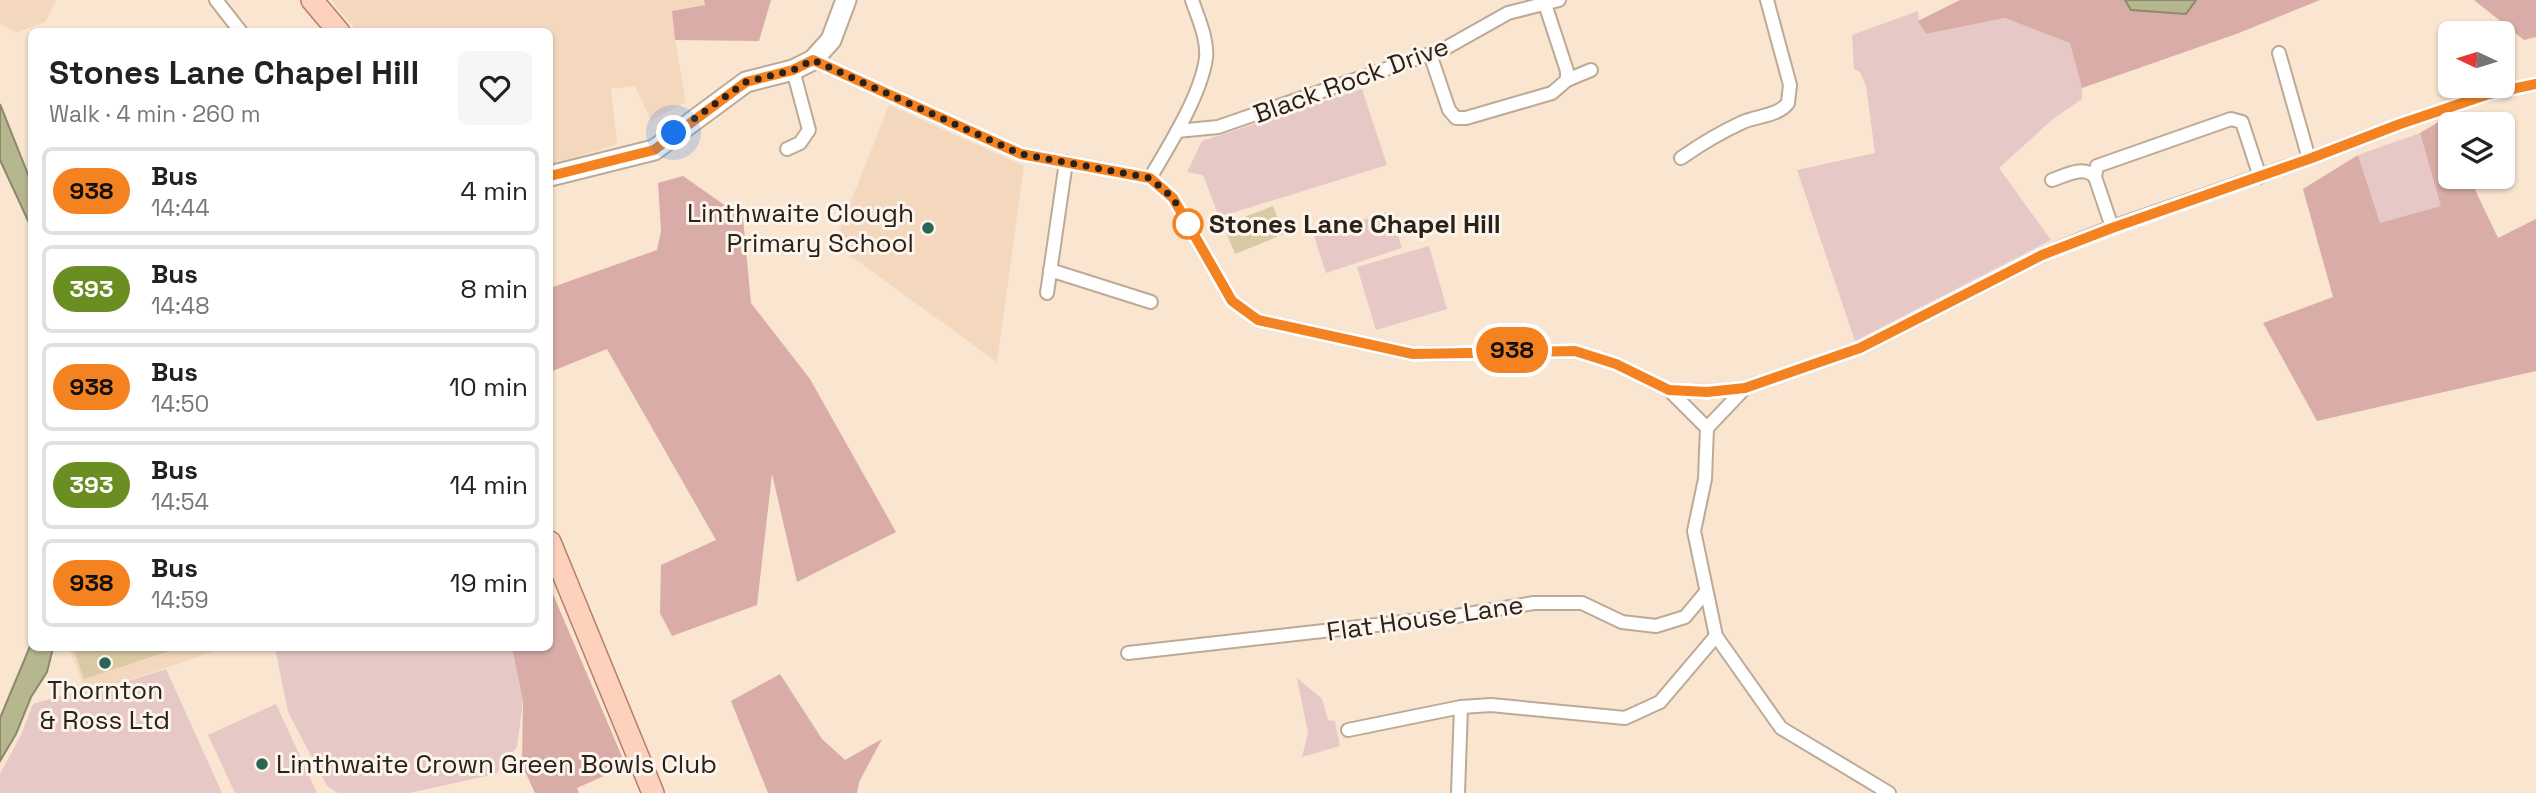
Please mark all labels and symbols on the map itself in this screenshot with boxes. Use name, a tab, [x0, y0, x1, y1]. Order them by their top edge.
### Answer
north arrow	[2438, 21, 2515, 98]
street label: Black Rock Drive	[1249, 29, 1453, 131]
your location	[656, 115, 691, 150]
place label: Linthwaite Clough Primary School	[687, 196, 914, 260]
place label: Stones Lane Chapel Hill	[1209, 207, 1501, 241]
marker: Stones Lane Chapel Hill	[1173, 209, 1203, 239]
marker: Linthwaite Clough Primary School	[920, 220, 936, 236]
line badge: 938	[1472, 327, 1552, 373]
street label: Flat House Lane	[1324, 587, 1526, 649]
marker: Thornton & Ross Ltd	[97, 655, 113, 671]
place label: Thornton & Ross Ltd	[40, 673, 170, 737]
place label: Linthwaite Crown Green Bowls Club	[276, 747, 717, 781]
marker: Linthwaite Crown Green Bowls Club	[254, 756, 270, 772]

